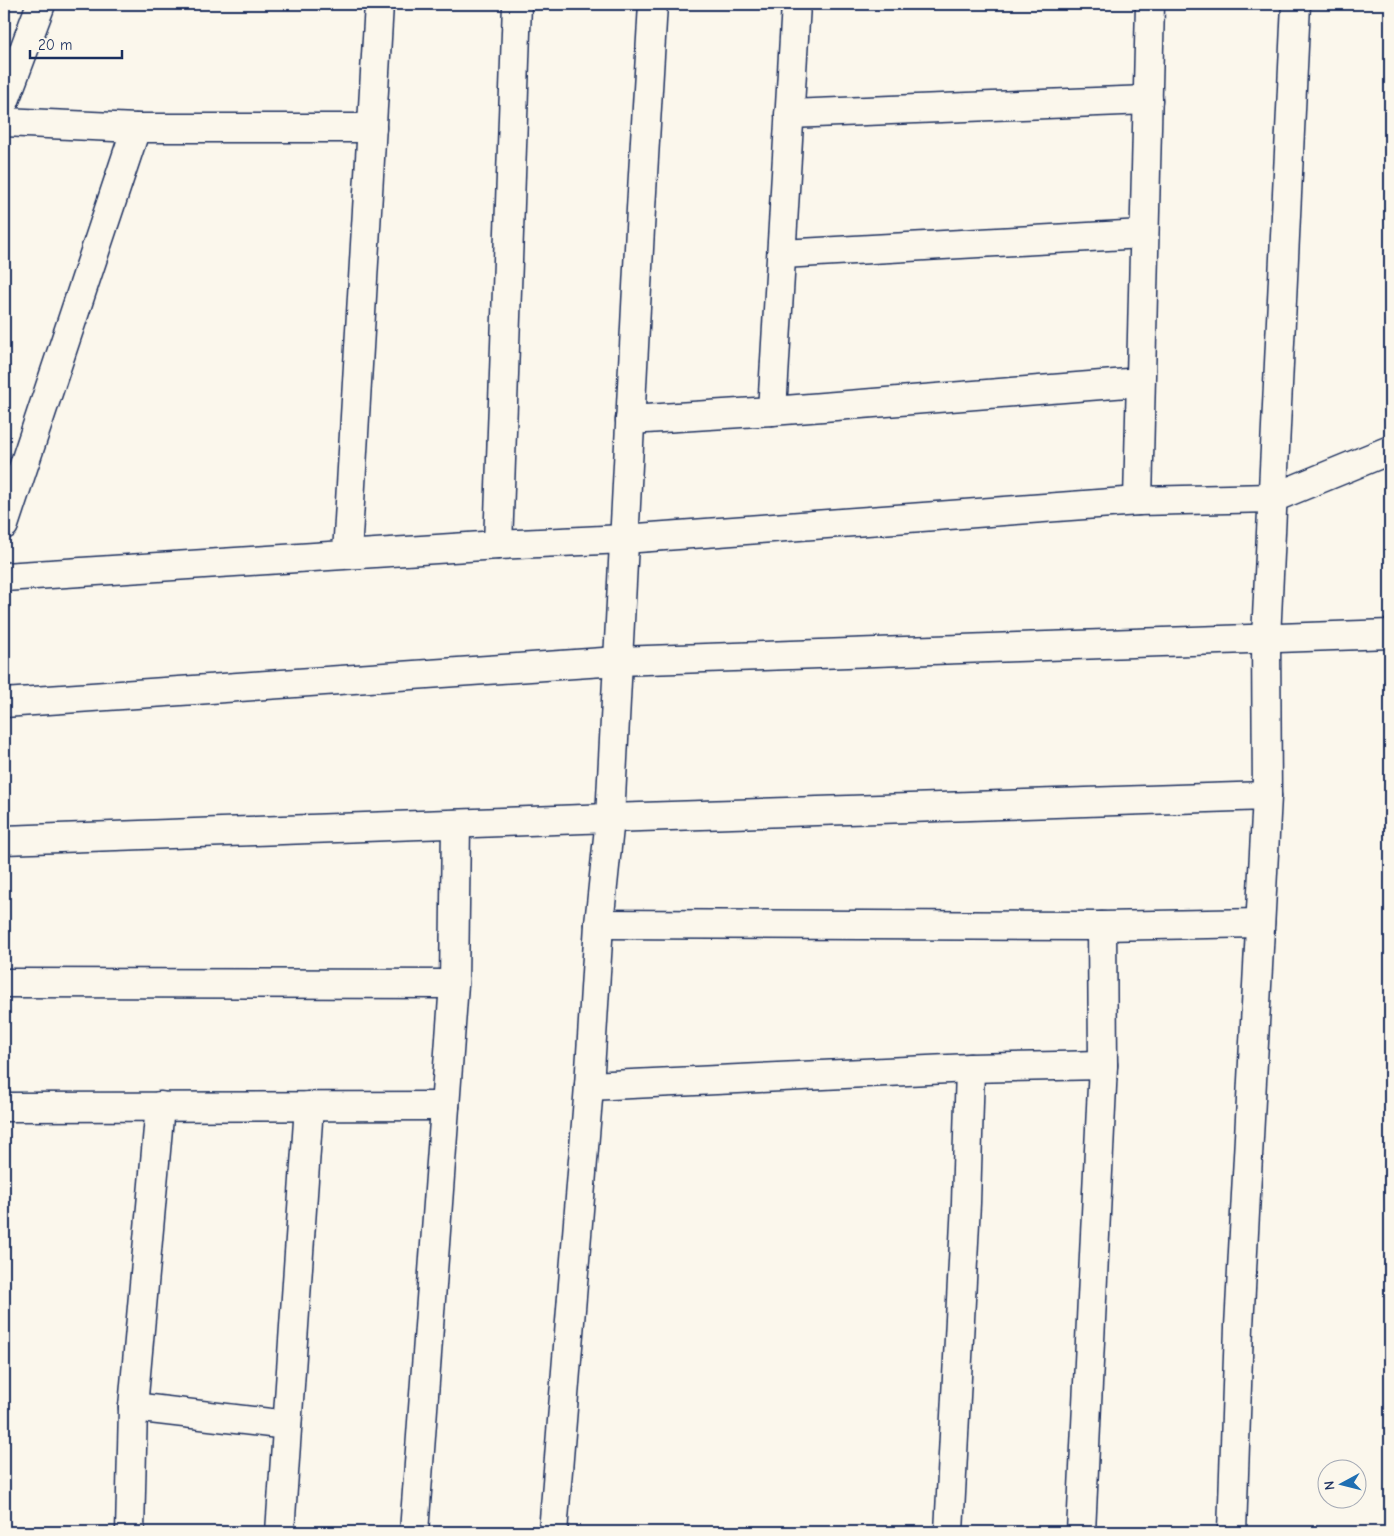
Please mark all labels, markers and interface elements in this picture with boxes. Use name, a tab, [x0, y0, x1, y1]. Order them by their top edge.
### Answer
scale bar	[30, 28, 122, 60]
text: 20 m	[38, 36, 72, 54]
north arrow	[1316, 1458, 1366, 1508]
text: N	[1321, 1480, 1339, 1491]

